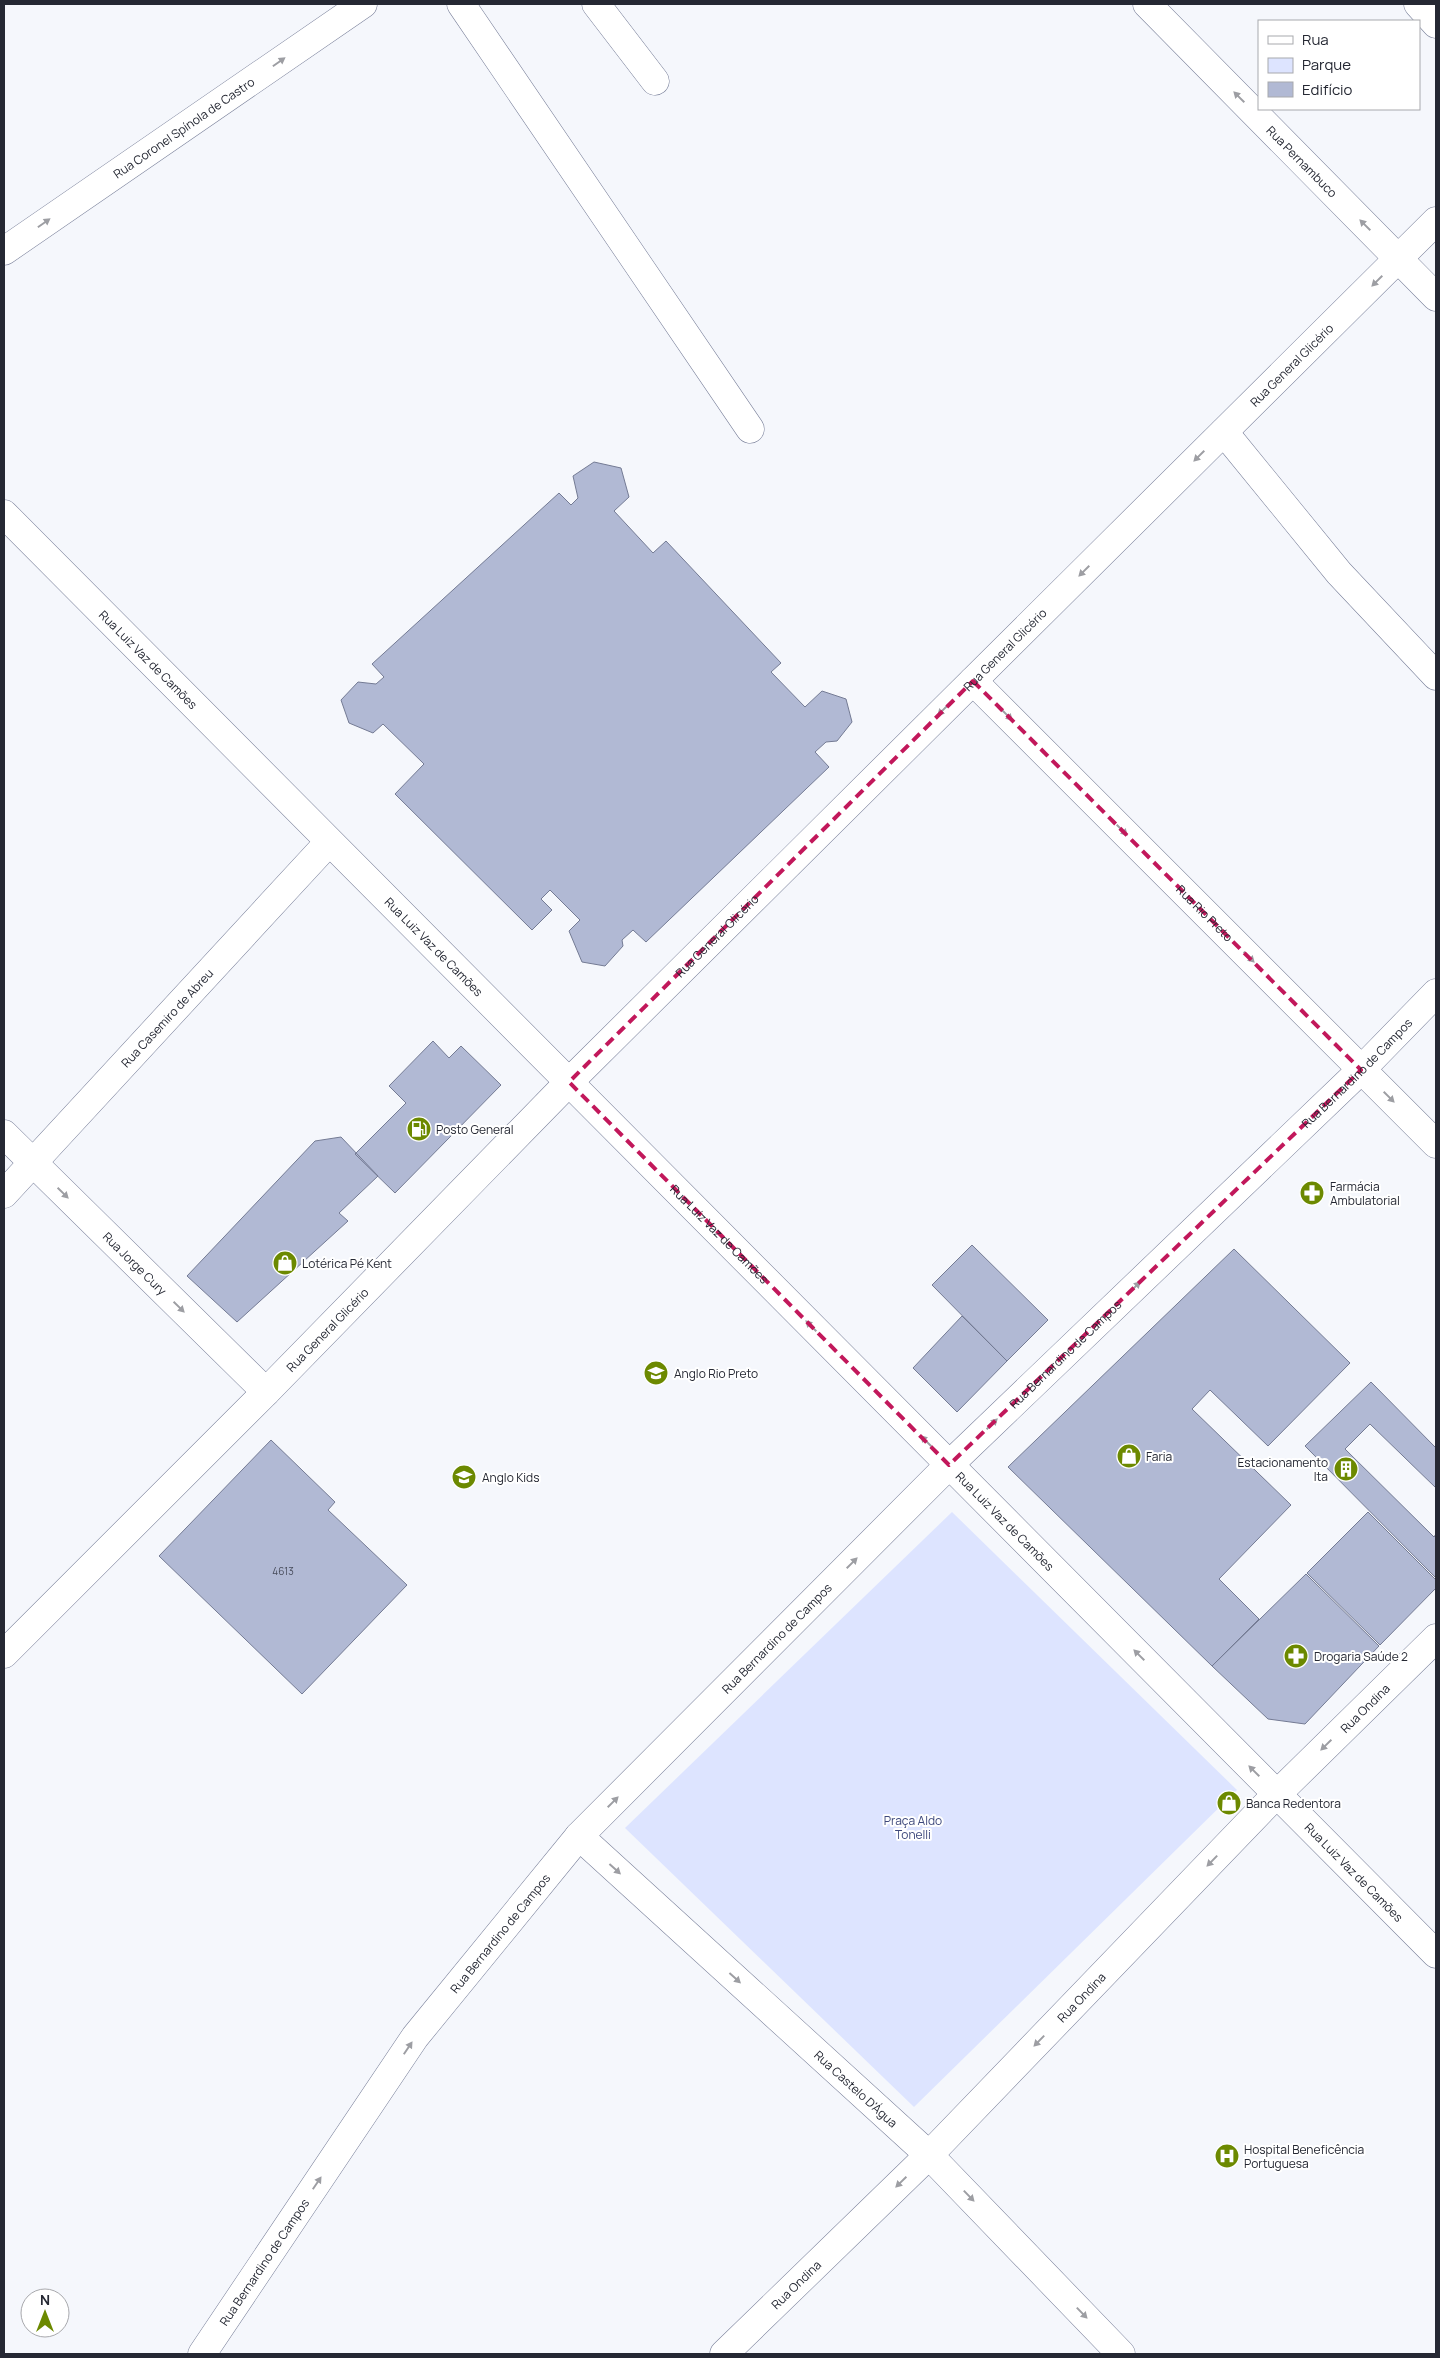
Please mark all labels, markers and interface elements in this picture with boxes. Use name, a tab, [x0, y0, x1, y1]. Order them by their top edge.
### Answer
legend	[1258, 20, 1420, 110]
text: Rua	[1302, 29, 1329, 50]
text: Parque	[1302, 54, 1351, 75]
one-way arrow	[272, 57, 285, 67]
street label: Rua Coronel Spínola de Castro	[110, 73, 258, 182]
text: Edifício	[1302, 79, 1353, 100]
one-way arrow	[1233, 91, 1245, 103]
street label: Rua Pernambuco	[1263, 122, 1341, 201]
one-way arrow	[37, 218, 51, 228]
one-way arrow	[1359, 219, 1371, 231]
one-way arrow	[1371, 275, 1383, 287]
street label: Rua General Glicério	[1246, 319, 1337, 410]
one-way arrow	[1194, 450, 1206, 462]
one-way arrow	[1078, 565, 1090, 577]
street label: Rua General Glicério	[959, 604, 1050, 695]
street label: Rua Luiz Vaz de Camões	[96, 606, 202, 713]
one-way arrow	[938, 704, 950, 716]
one-way arrow	[1001, 709, 1013, 721]
one-way arrow	[1116, 824, 1128, 836]
street label: Rua Rio Preto	[1173, 881, 1237, 945]
street label: Rua General Glicério	[671, 890, 762, 981]
street label: Rua Luiz Vaz de Camões	[381, 893, 487, 1000]
one-way arrow	[1243, 951, 1255, 963]
street label: Rua Casemiro de Abreu	[117, 965, 217, 1071]
street label: Rua Bernardino de Campos	[1297, 1014, 1416, 1131]
one-way arrow	[1383, 1091, 1395, 1103]
fuel station icon: Posto General	[406, 1116, 432, 1142]
place label: Posto General	[436, 1121, 514, 1138]
place label: Farmácia Ambulatorial	[1330, 1178, 1400, 1209]
street label: Rua Luiz Vaz de Camões	[667, 1180, 773, 1287]
pharmacy icon: Farmácia Ambulatorial	[1299, 1180, 1325, 1206]
one-way arrow	[57, 1187, 69, 1199]
street label: Rua Jorge Cury	[99, 1228, 171, 1299]
shop icon: Lotérica Pé Kent	[272, 1250, 298, 1276]
place label: Lotérica Pé Kent	[302, 1255, 392, 1272]
one-way arrow	[1128, 1282, 1140, 1294]
street label: Rua General Glicério	[282, 1284, 372, 1375]
street label: Rua Bernardino de Campos	[1005, 1296, 1125, 1412]
one-way arrow	[173, 1301, 185, 1313]
one-way arrow	[805, 1320, 817, 1332]
school or university icon: Anglo Rio Preto	[643, 1360, 669, 1386]
place label: Anglo Rio Preto	[674, 1365, 758, 1382]
one-way arrow	[986, 1418, 998, 1430]
one-way arrow	[920, 1435, 932, 1447]
shop icon: Faria	[1116, 1443, 1142, 1469]
place label: Faria	[1146, 1448, 1172, 1465]
place label: Estacionamento Ita	[1237, 1454, 1328, 1485]
building icon: Estacionamento Ita	[1333, 1456, 1359, 1482]
school or university icon: Anglo Kids	[451, 1464, 477, 1490]
street label: Rua Luiz Vaz de Camões	[952, 1468, 1058, 1574]
place label: Anglo Kids	[482, 1469, 539, 1486]
one-way arrow	[846, 1558, 858, 1570]
house number: 4613	[272, 1564, 294, 1578]
street label: Rua Bernardino de Campos	[718, 1579, 835, 1697]
pharmacy icon: Drogaria Saúde 2	[1283, 1643, 1309, 1669]
place label: Drogaria Saúde 2	[1314, 1648, 1408, 1665]
one-way arrow	[1133, 1650, 1145, 1662]
street label: Rua Ondina	[1336, 1680, 1393, 1736]
one-way arrow	[1321, 1739, 1333, 1751]
one-way arrow	[1248, 1765, 1260, 1777]
shop icon: Banca Redentora	[1216, 1790, 1242, 1816]
place label: Banca Redentora	[1246, 1795, 1341, 1812]
one-way arrow	[607, 1796, 619, 1808]
park label: Praça Aldo Tonelli	[884, 1812, 942, 1843]
street label: Rua Luiz Vaz de Camões	[1301, 1819, 1407, 1925]
one-way arrow	[1207, 1855, 1219, 1867]
one-way arrow	[608, 1863, 620, 1875]
street label: Rua Bernardino de Campos	[446, 1870, 554, 1996]
street label: Rua Ondina	[1053, 1968, 1109, 2026]
one-way arrow	[729, 1973, 742, 1984]
one-way arrow	[1033, 2034, 1045, 2046]
one-way arrow	[403, 2041, 413, 2055]
street label: Rua Castelo D'Água	[811, 2046, 901, 2131]
place label: Hospital Beneficência Portuguesa	[1244, 2141, 1364, 2172]
hospital icon: Hospital Beneficência Portuguesa	[1214, 2143, 1240, 2169]
one-way arrow	[312, 2176, 322, 2190]
one-way arrow	[895, 2176, 907, 2188]
one-way arrow	[963, 2190, 975, 2202]
street label: Rua Bernardino de Campos	[215, 2195, 313, 2329]
street label: Rua Ondina	[767, 2256, 824, 2313]
north arrow	[20, 2288, 70, 2338]
text: N	[40, 2290, 50, 2309]
one-way arrow	[1076, 2307, 1088, 2319]

